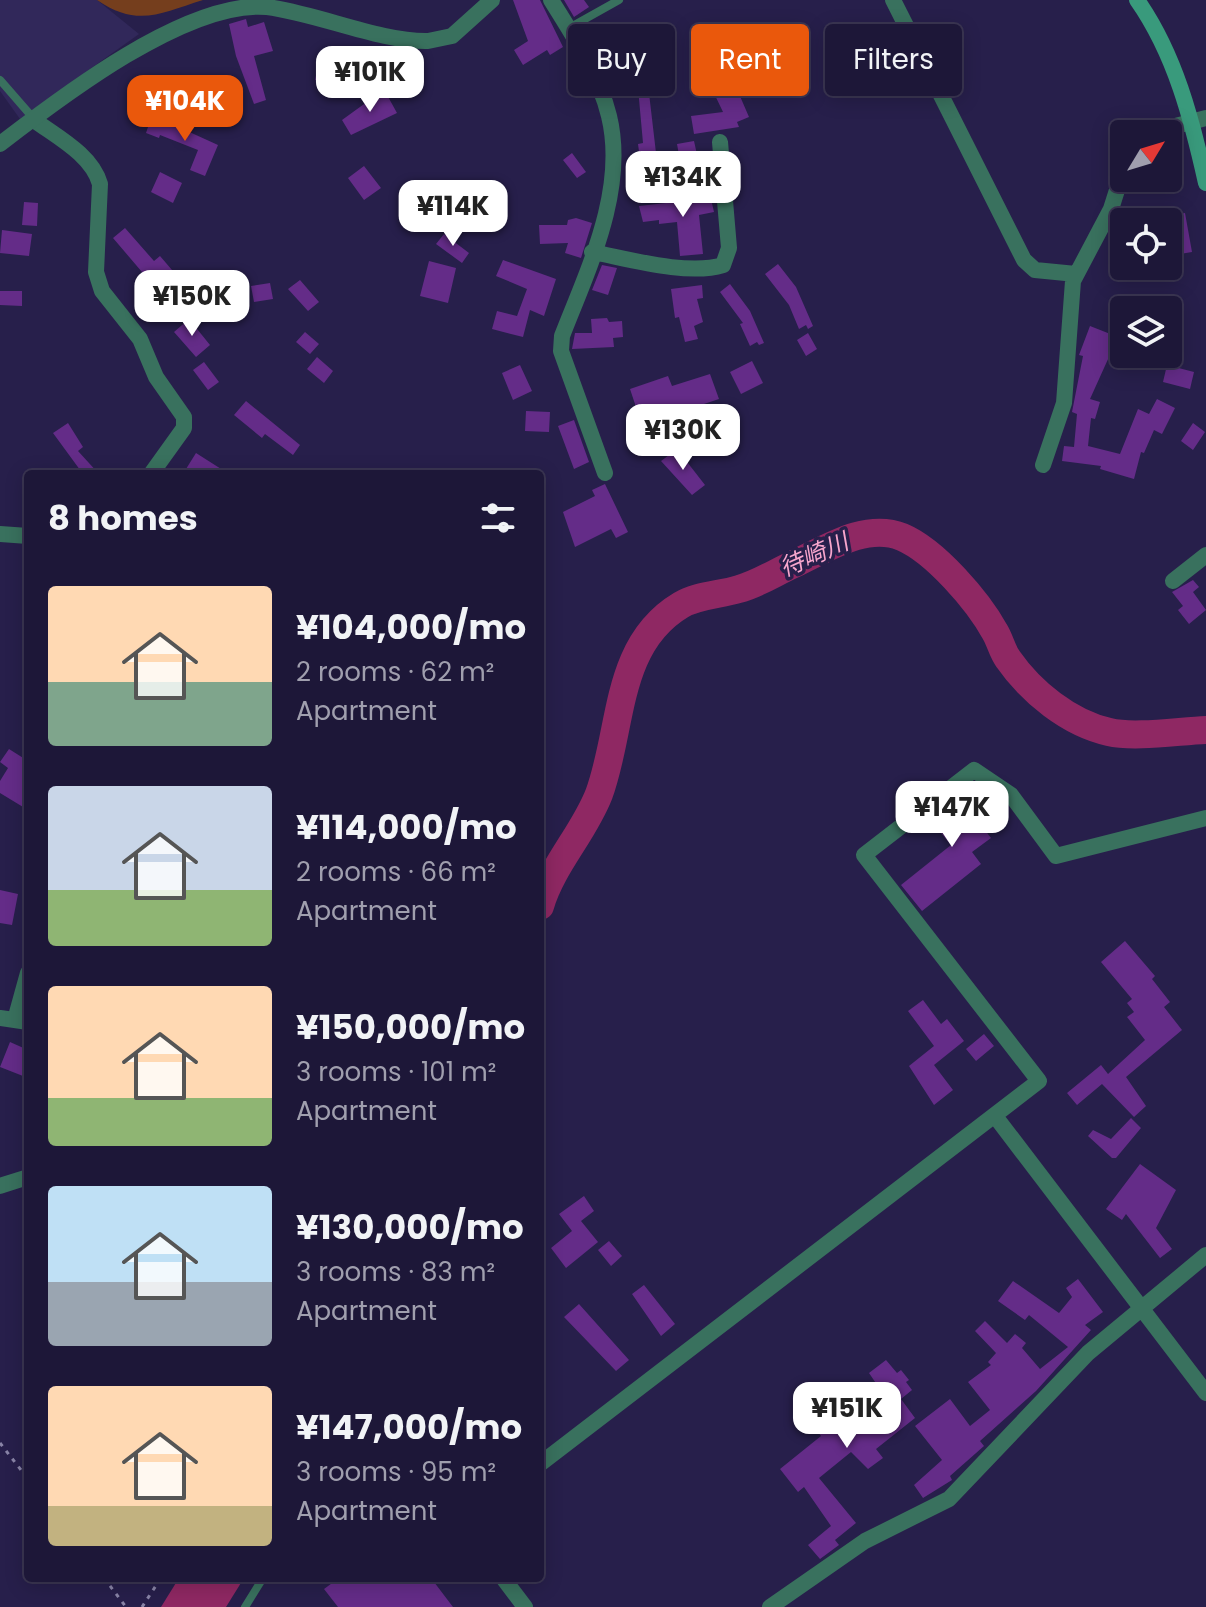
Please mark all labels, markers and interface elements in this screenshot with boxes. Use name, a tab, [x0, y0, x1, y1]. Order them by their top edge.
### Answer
chip: Buy	[568, 24, 675, 96]
chip: Rent	[691, 24, 809, 96]
chip: Filters	[825, 24, 962, 96]
pin: ¥101K	[314, 46, 426, 114]
text: ¥101K	[334, 54, 406, 90]
pin: ¥104K	[129, 75, 241, 143]
text: ¥104K	[145, 83, 225, 119]
north arrow	[1110, 120, 1182, 192]
map controls	[1110, 120, 1182, 368]
pin: ¥134K	[627, 151, 739, 219]
text: ¥134K	[644, 159, 722, 195]
pin: ¥114K	[397, 180, 509, 248]
text: ¥114K	[417, 188, 489, 224]
button: locate	[1110, 208, 1182, 280]
pin: ¥150K	[136, 270, 248, 338]
text: ¥150K	[152, 278, 232, 314]
button: layers	[1110, 296, 1182, 368]
pin: ¥130K	[627, 404, 739, 472]
text: ¥130K	[644, 412, 722, 448]
text: 8 homes	[48, 494, 198, 542]
icon: filters	[476, 496, 520, 540]
water label: 待崎川	[774, 524, 856, 584]
text: ¥104,000/mo	[296, 603, 526, 651]
icon: home	[112, 618, 208, 714]
text: 2 rooms · 62 m²	[296, 654, 494, 690]
text: Apartment	[296, 693, 437, 729]
pin: ¥147K	[896, 781, 1008, 849]
text: ¥147K	[914, 789, 990, 825]
text: ¥114,000/mo	[296, 803, 517, 851]
icon: home	[112, 818, 208, 914]
text: 2 rooms · 66 m²	[296, 854, 496, 890]
text: Apartment	[296, 893, 437, 929]
text: ¥150,000/mo	[296, 1003, 525, 1051]
icon: home	[112, 1018, 208, 1114]
text: 3 rooms · 101 m²	[296, 1054, 496, 1090]
text: Apartment	[296, 1093, 437, 1129]
text: ¥130,000/mo	[296, 1203, 524, 1251]
icon: home	[112, 1218, 208, 1314]
text: 3 rooms · 83 m²	[296, 1254, 495, 1290]
text: Apartment	[296, 1293, 437, 1329]
pin: ¥151K	[791, 1382, 903, 1450]
text: ¥151K	[811, 1390, 883, 1426]
text: ¥147,000/mo	[296, 1403, 522, 1451]
icon: home	[112, 1418, 208, 1514]
text: 3 rooms · 95 m²	[296, 1454, 496, 1490]
text: Apartment	[296, 1493, 437, 1529]

